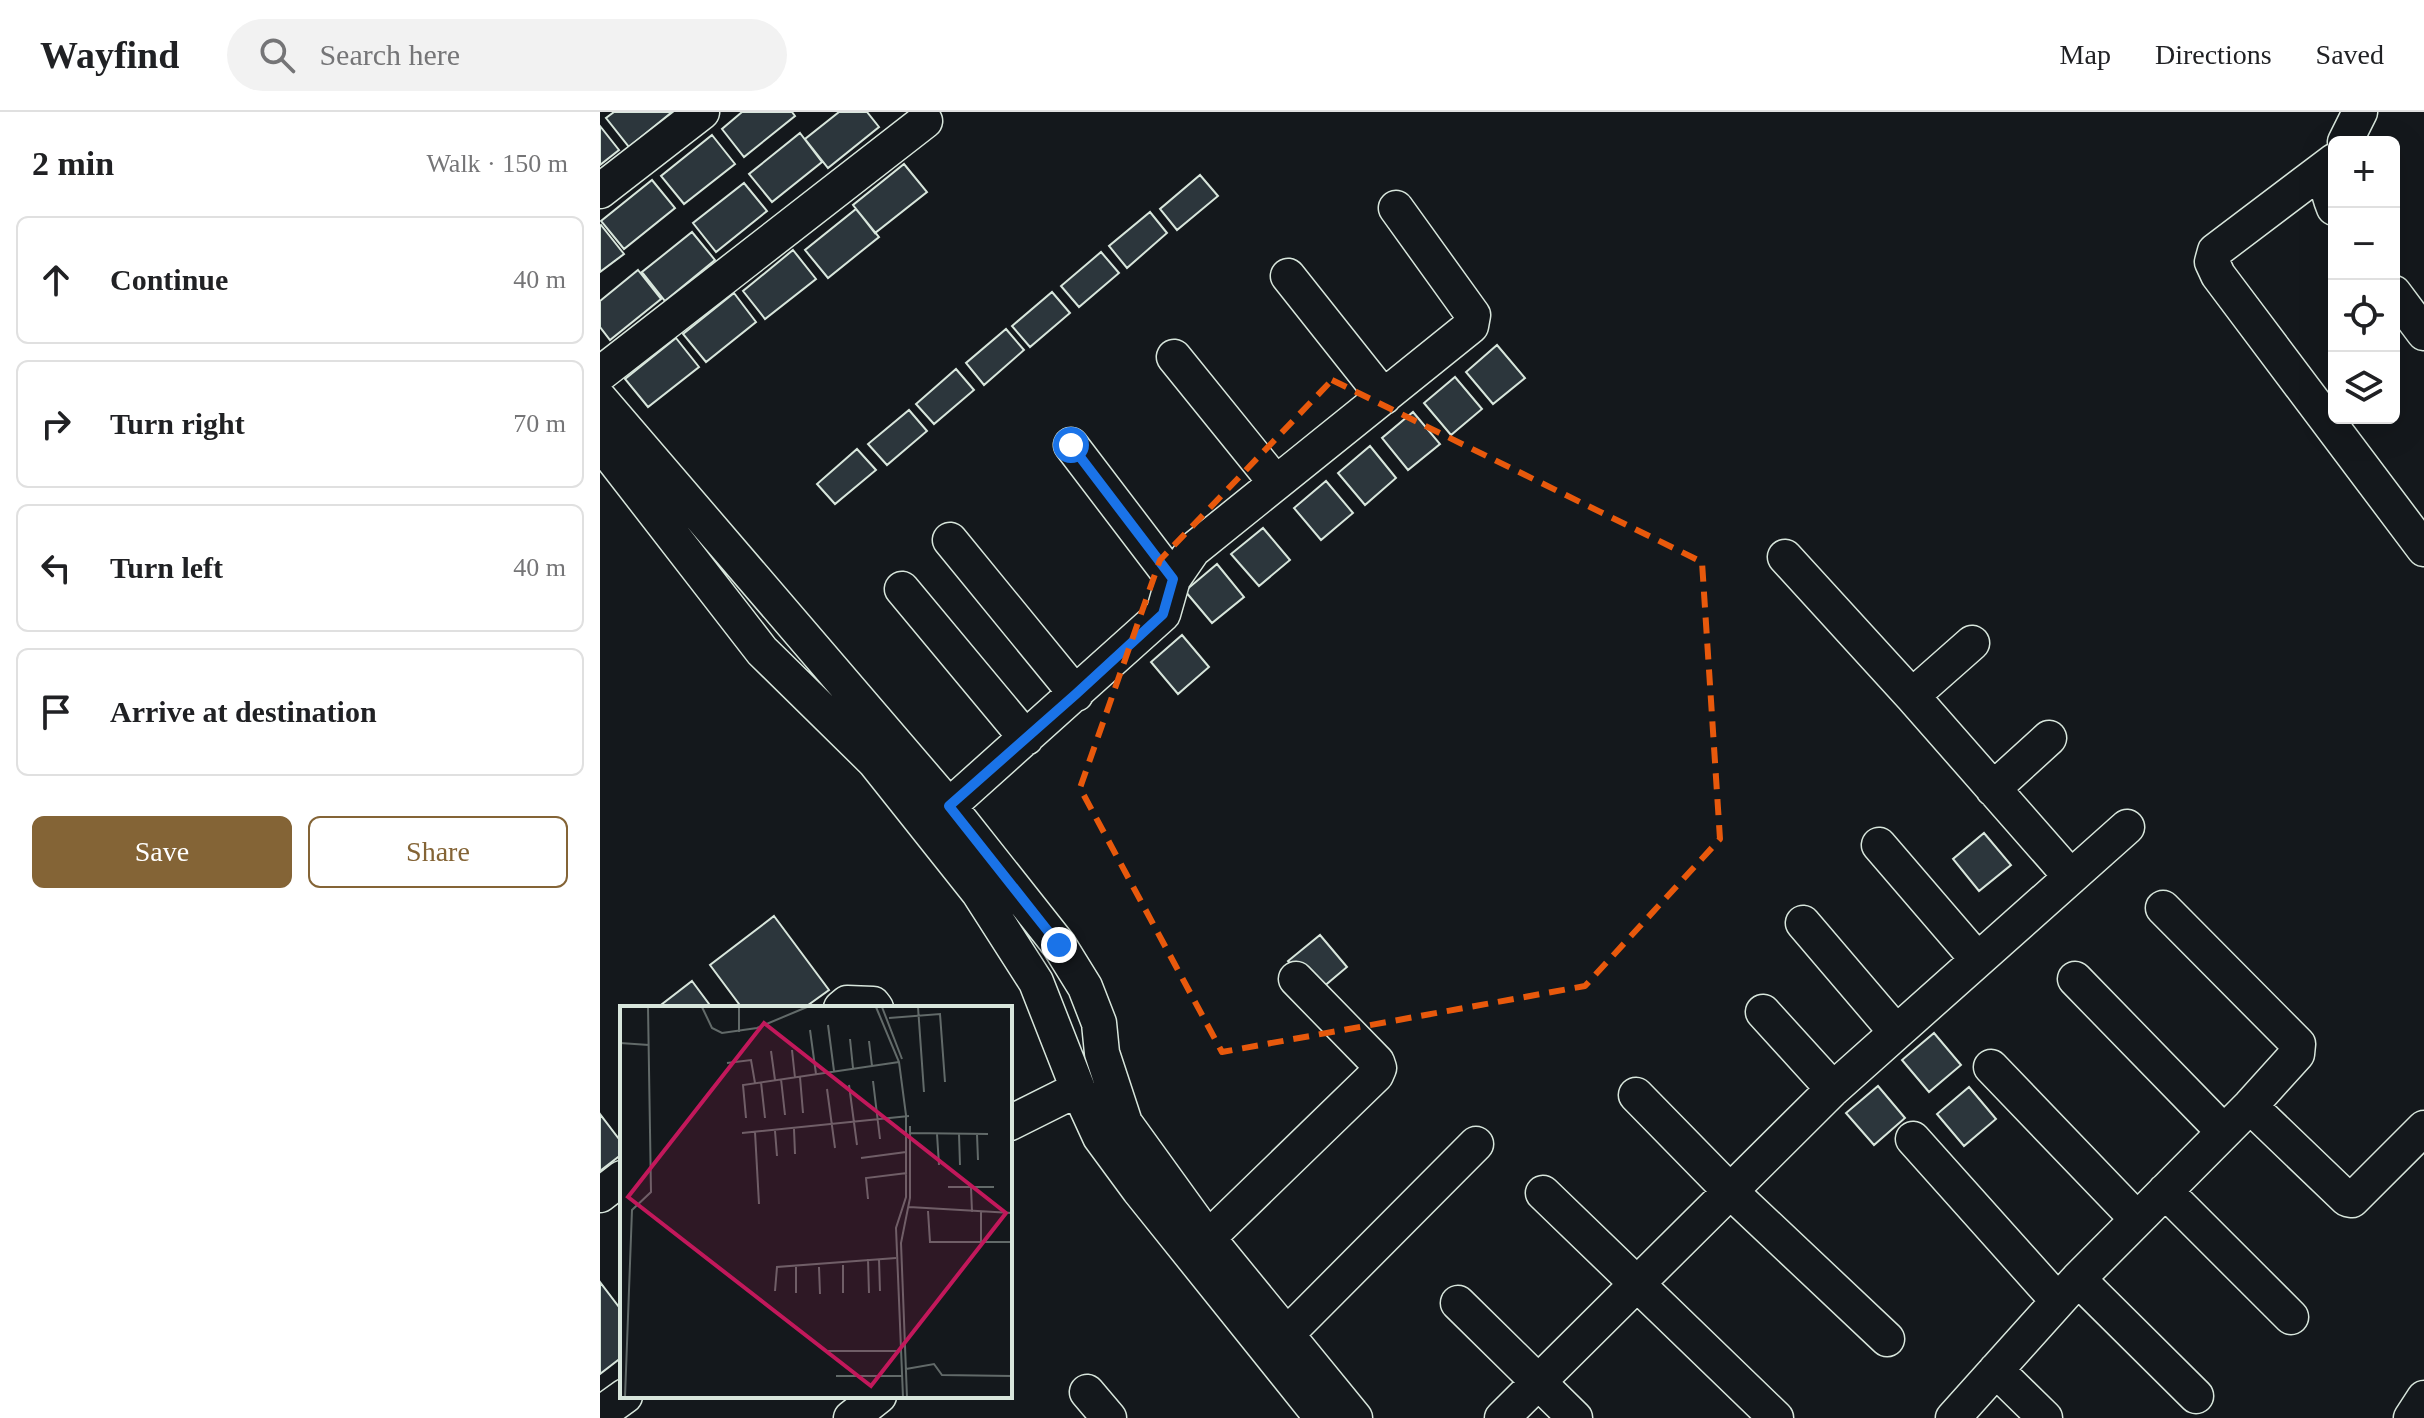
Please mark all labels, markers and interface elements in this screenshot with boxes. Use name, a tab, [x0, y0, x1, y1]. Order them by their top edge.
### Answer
search box	[227, 19, 787, 91]
icon: search	[255, 33, 299, 77]
text: Wayfind	[40, 34, 179, 76]
text: Search here	[319, 38, 460, 71]
text: Map	[2060, 39, 2111, 70]
text: Directions	[2155, 39, 2272, 70]
text: Saved	[2316, 39, 2384, 70]
map controls	[2328, 136, 2400, 424]
button: +	[2328, 136, 2400, 208]
text: 2 min	[32, 145, 114, 182]
text: Walk · 150 m	[426, 149, 568, 178]
button: −	[2328, 208, 2400, 280]
icon: ahead	[34, 258, 78, 302]
text: Continue	[110, 263, 228, 296]
text: 40 m	[513, 265, 566, 294]
button: locate	[2328, 280, 2400, 352]
button: layers	[2328, 352, 2400, 424]
icon: right	[34, 402, 78, 446]
text: Turn right	[110, 407, 245, 440]
text: 70 m	[513, 409, 566, 438]
route start	[1053, 427, 1089, 463]
icon: left	[34, 546, 78, 590]
text: Turn left	[110, 551, 223, 584]
text: 40 m	[513, 553, 566, 582]
icon: arrive	[34, 690, 78, 734]
text: Arrive at destination	[110, 695, 377, 728]
button: Save	[32, 816, 292, 888]
button: Share	[308, 816, 568, 888]
route end	[1041, 927, 1077, 963]
inset map	[620, 1006, 1012, 1398]

